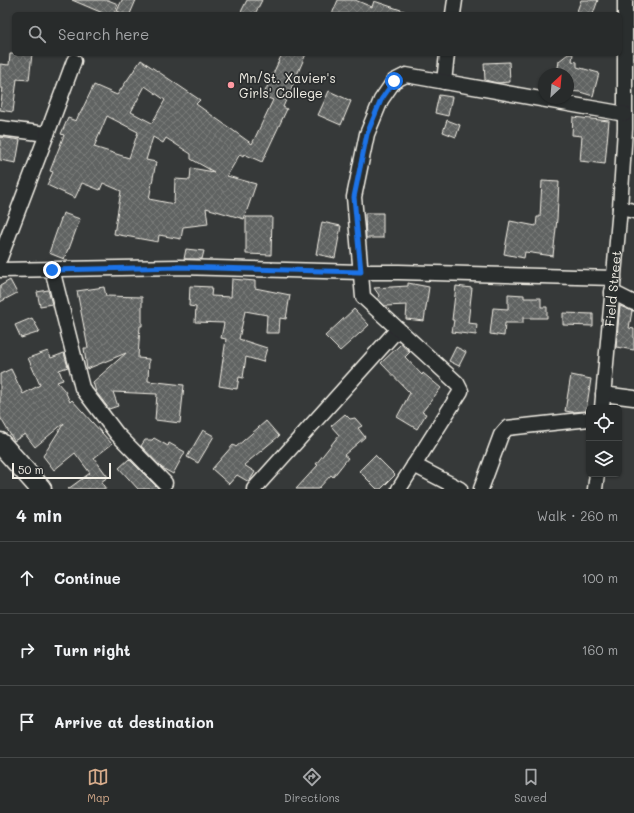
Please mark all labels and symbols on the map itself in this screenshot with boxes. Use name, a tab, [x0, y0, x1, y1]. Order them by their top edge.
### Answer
north arrow	[538, 68, 574, 104]
place label: Mn/St. Xavier's Girls' College	[239, 69, 336, 101]
route start	[385, 72, 403, 90]
marker: Mn/St. Xavier's Girls' College	[226, 80, 236, 90]
street label: Field Street	[600, 249, 624, 327]
route end	[43, 261, 61, 279]
scale bar	[12, 461, 111, 480]

